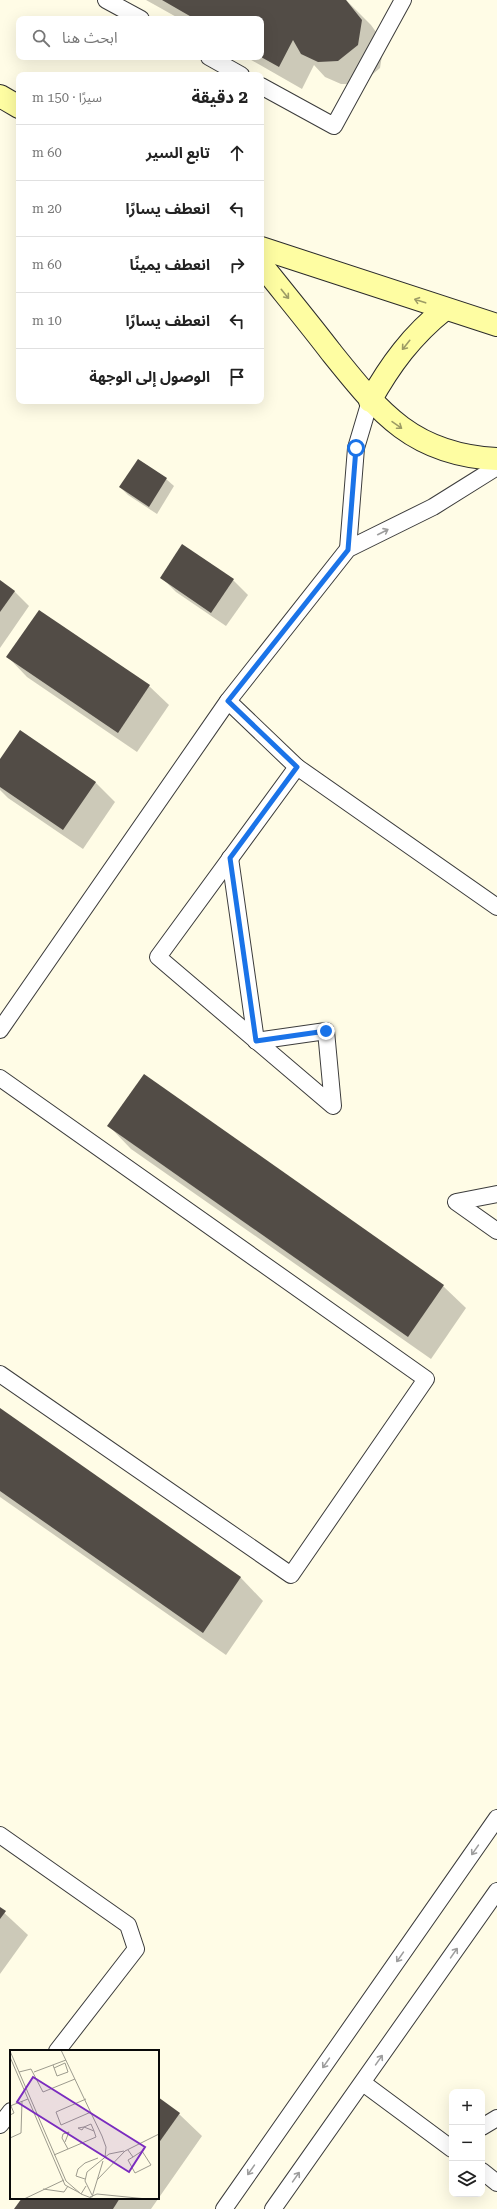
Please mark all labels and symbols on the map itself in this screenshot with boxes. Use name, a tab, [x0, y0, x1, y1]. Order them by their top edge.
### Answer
one-way arrow	[281, 289, 290, 300]
one-way arrow	[413, 297, 426, 304]
one-way arrow	[402, 340, 411, 351]
one-way arrow	[391, 420, 402, 429]
route start	[347, 439, 365, 457]
one-way arrow	[377, 528, 389, 535]
route end	[317, 1022, 335, 1040]
one-way arrow	[471, 1844, 479, 1855]
one-way arrow	[450, 1948, 458, 1959]
one-way arrow	[396, 1951, 404, 1962]
inset map	[10, 2050, 159, 2199]
one-way arrow	[375, 2054, 383, 2065]
one-way arrow	[322, 2057, 330, 2068]
one-way arrow	[247, 2164, 255, 2175]
one-way arrow	[292, 2172, 300, 2183]

